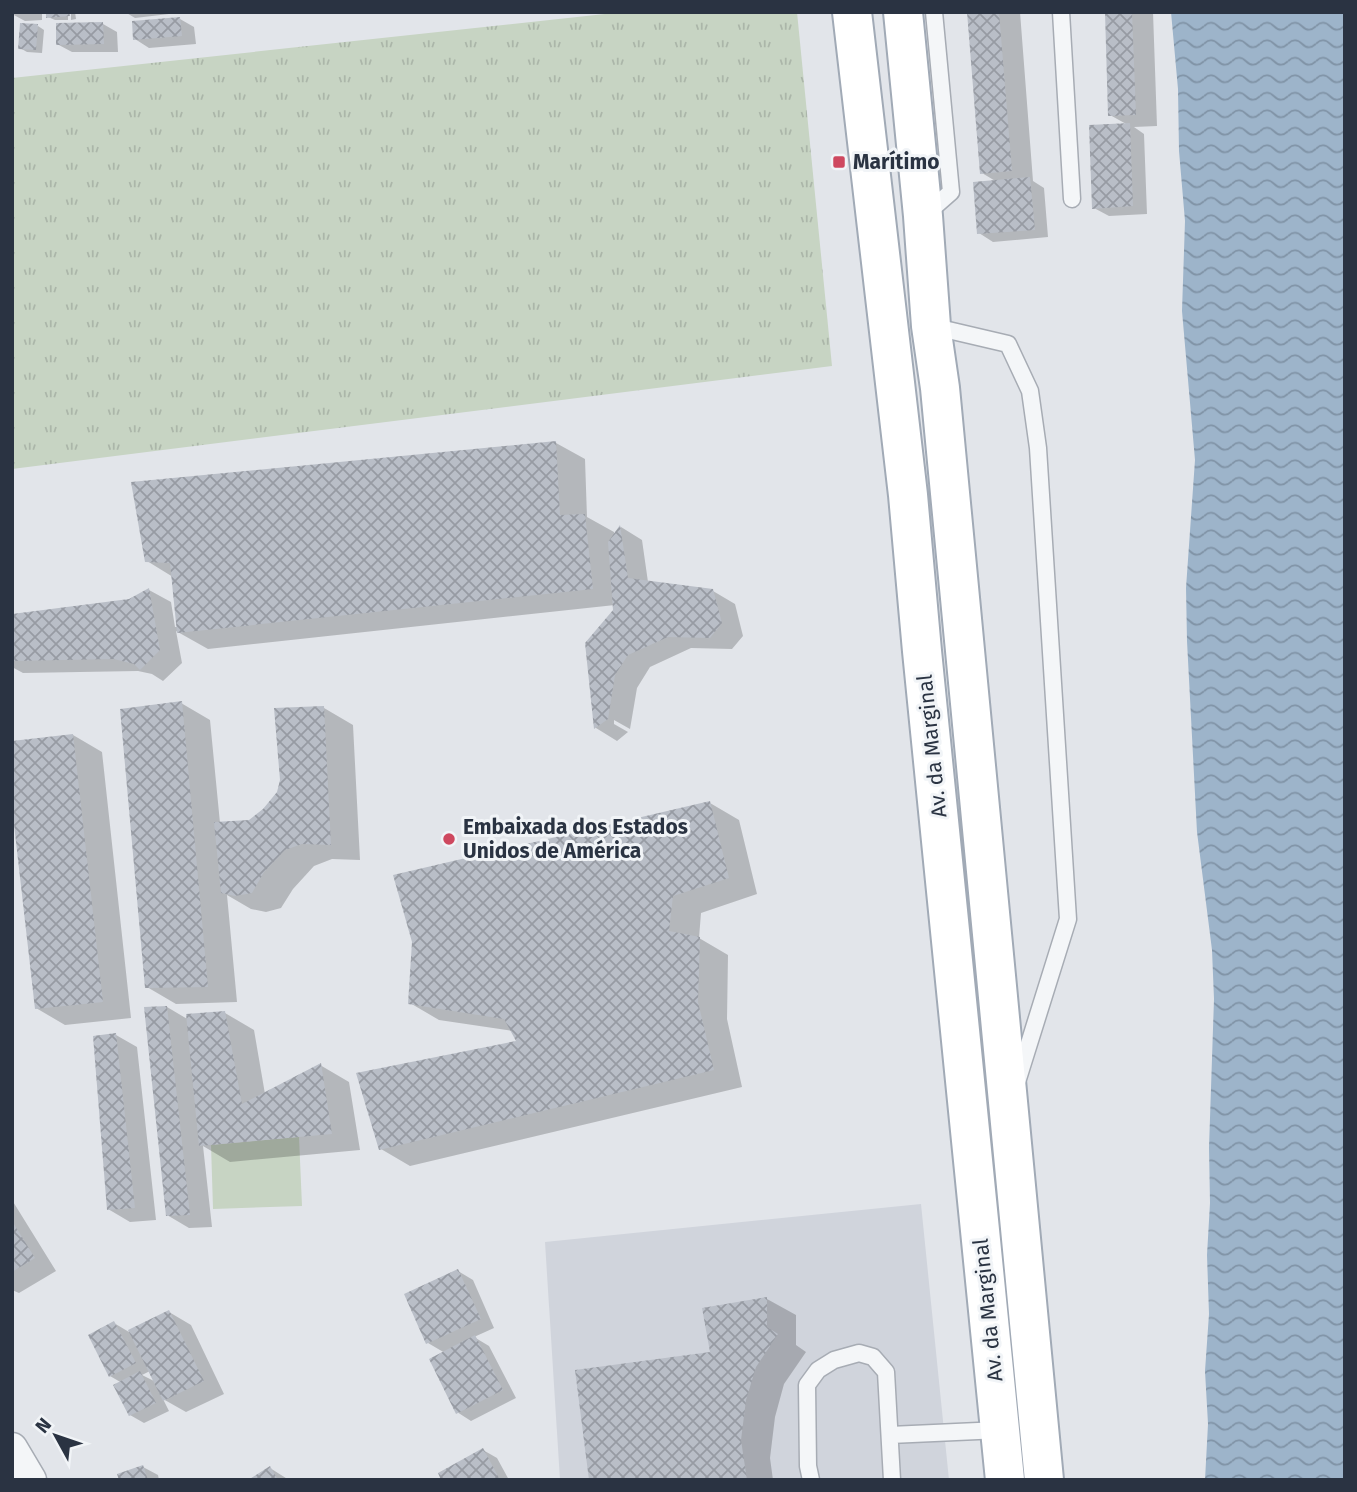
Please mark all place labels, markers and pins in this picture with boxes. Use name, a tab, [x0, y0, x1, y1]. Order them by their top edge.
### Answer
place label: Marítimo	[853, 149, 939, 175]
marker: Marítimo	[831, 154, 847, 170]
place label: Embaixada dos Estados Unidos de América	[463, 814, 688, 864]
marker: Embaixada dos Estados Unidos de América	[441, 831, 457, 847]

